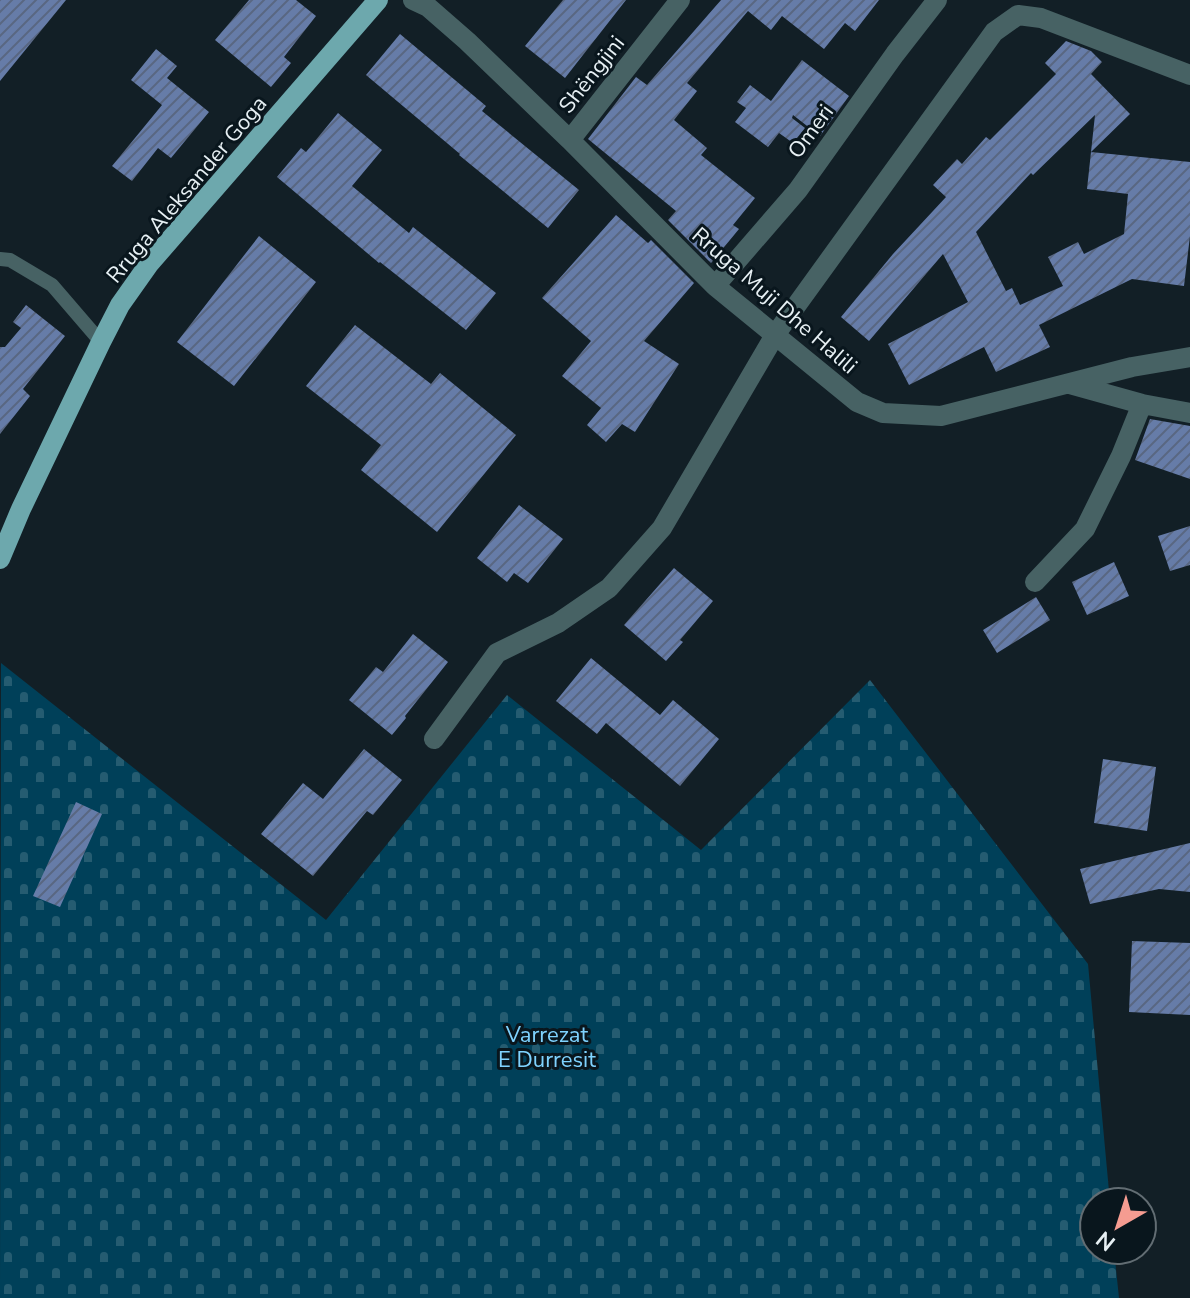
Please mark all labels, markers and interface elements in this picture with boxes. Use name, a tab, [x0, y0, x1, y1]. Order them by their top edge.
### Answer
street label: Shëngjini	[552, 30, 632, 120]
street label: Rruga Aleksander Goga	[100, 90, 274, 290]
street label: Omeri	[781, 98, 841, 165]
street label: Rruga Muji Dhe Halili	[685, 221, 863, 381]
park label: Varrezat E Durresit	[498, 1020, 596, 1075]
north arrow	[1078, 1186, 1158, 1266]
text: N	[1090, 1224, 1122, 1258]

